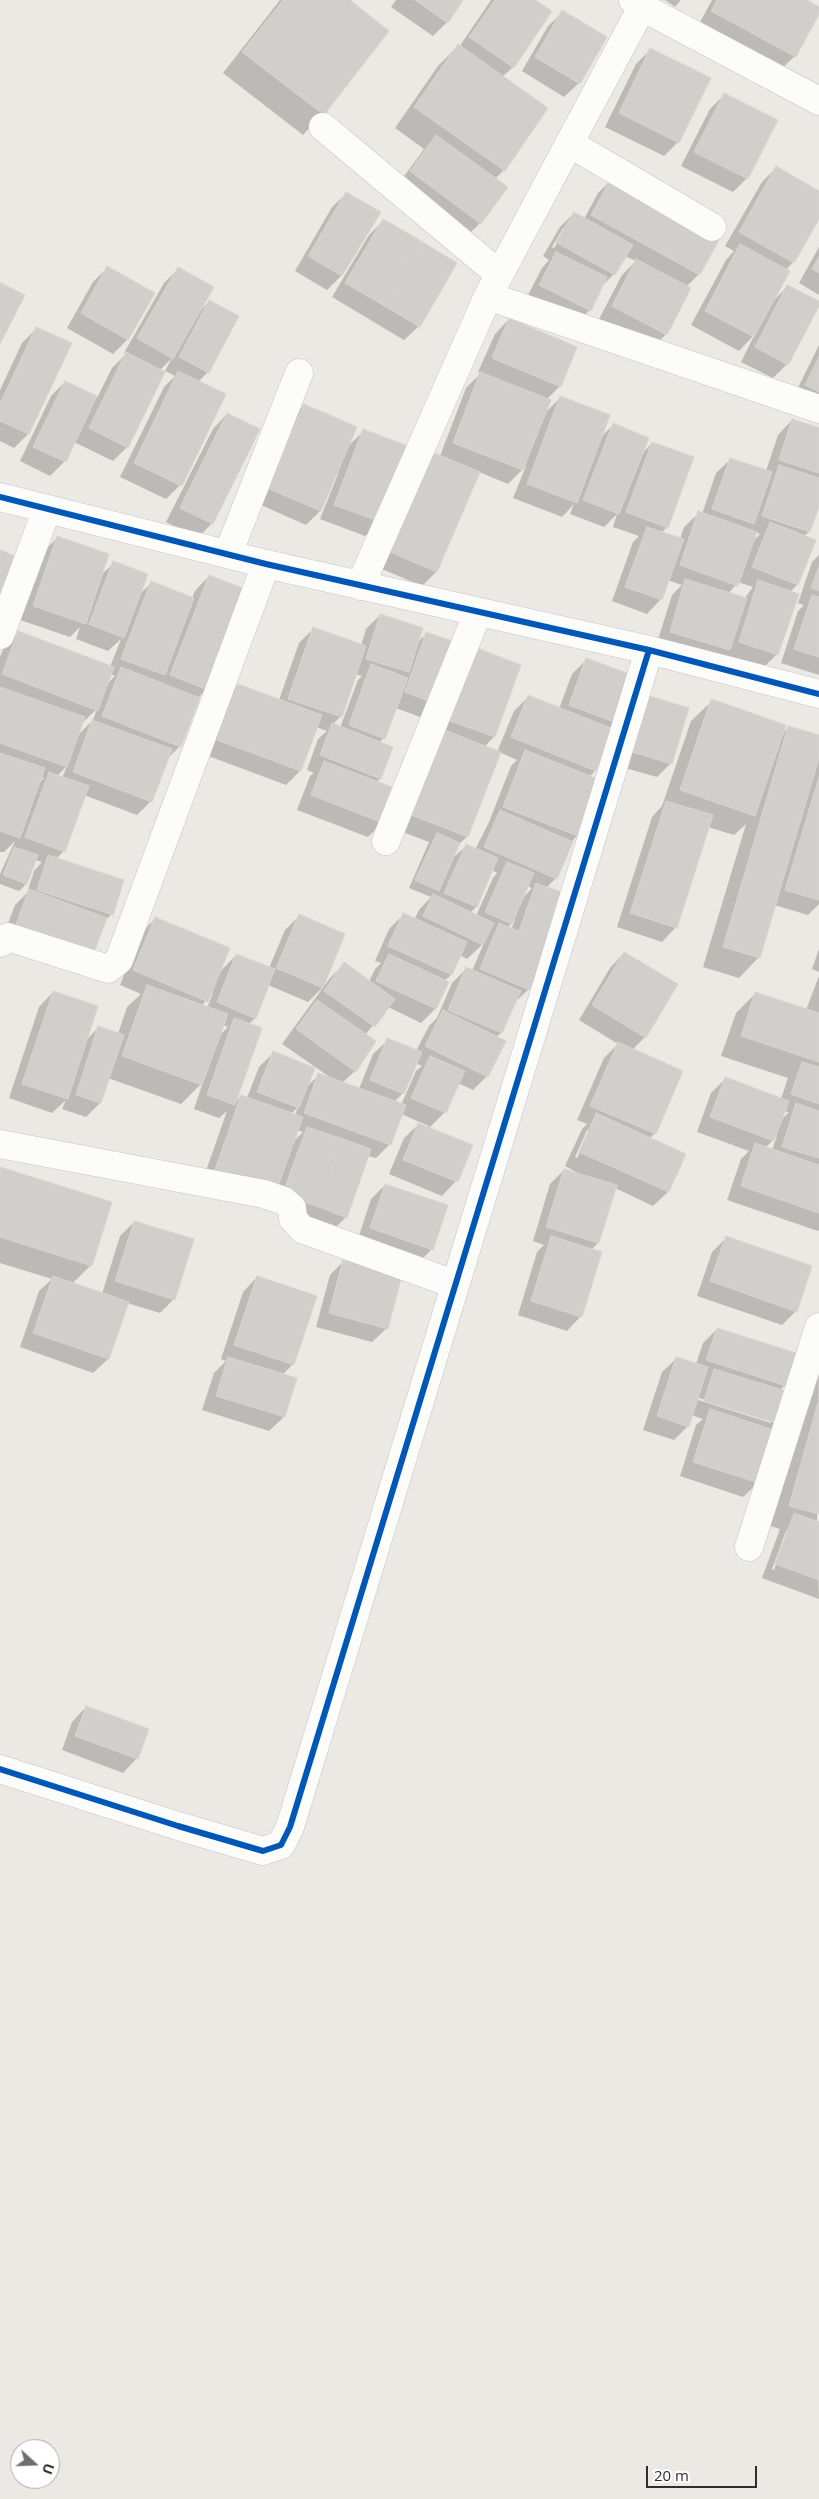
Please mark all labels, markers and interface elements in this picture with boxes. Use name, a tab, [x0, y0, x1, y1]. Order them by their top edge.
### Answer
north arrow	[10, 2439, 60, 2489]
scale bar	[649, 2456, 760, 2488]
text: U	[38, 2461, 59, 2477]
text: 20 m	[654, 2465, 689, 2485]

